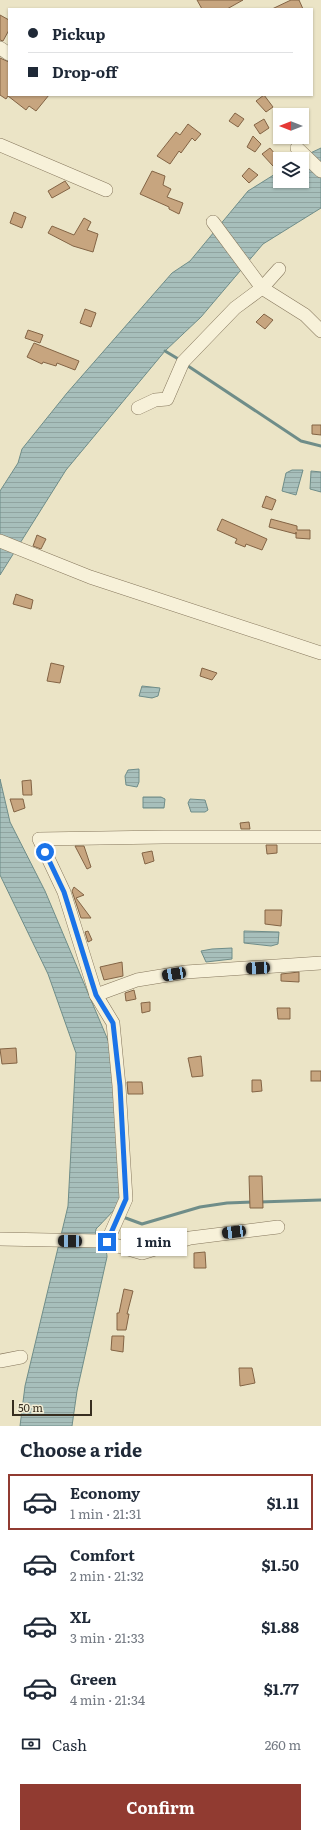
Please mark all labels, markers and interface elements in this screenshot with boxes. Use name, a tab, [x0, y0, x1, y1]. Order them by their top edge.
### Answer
text: Pickup	[52, 22, 105, 45]
text: Drop-off	[52, 60, 117, 83]
north arrow	[273, 108, 309, 144]
map controls	[273, 108, 309, 188]
button: layers	[273, 152, 309, 188]
route start	[36, 843, 54, 861]
car	[246, 961, 270, 975]
car	[161, 966, 187, 982]
car	[221, 1225, 247, 1239]
callout: 1 min	[121, 1228, 187, 1256]
text: 1 min	[137, 1232, 171, 1251]
route end	[98, 1233, 116, 1251]
car	[58, 1235, 82, 1247]
scale bar	[12, 1398, 92, 1417]
text: 50 m	[18, 1399, 43, 1415]
text: Choose a ride	[20, 1436, 142, 1463]
text: Economy	[70, 1481, 140, 1504]
icon: car	[22, 1484, 58, 1520]
text: $1.11	[267, 1491, 299, 1514]
text: 1 min · 21:31	[70, 1504, 141, 1523]
text: Comfort	[70, 1543, 135, 1566]
icon: car	[22, 1546, 58, 1582]
text: $1.50	[262, 1553, 299, 1576]
text: 2 min · 21:32	[70, 1566, 144, 1585]
text: XL	[70, 1605, 91, 1628]
icon: car	[22, 1608, 58, 1644]
text: $1.88	[261, 1615, 299, 1638]
text: 3 min · 21:33	[70, 1628, 145, 1647]
text: Green	[70, 1667, 117, 1690]
icon: car	[22, 1670, 58, 1706]
text: $1.77	[264, 1677, 299, 1700]
text: 4 min · 21:34	[70, 1690, 145, 1709]
icon: cash	[20, 1733, 42, 1755]
text: Cash	[52, 1733, 87, 1756]
text: 260 m	[265, 1735, 301, 1754]
button: Confirm	[20, 1784, 301, 1830]

